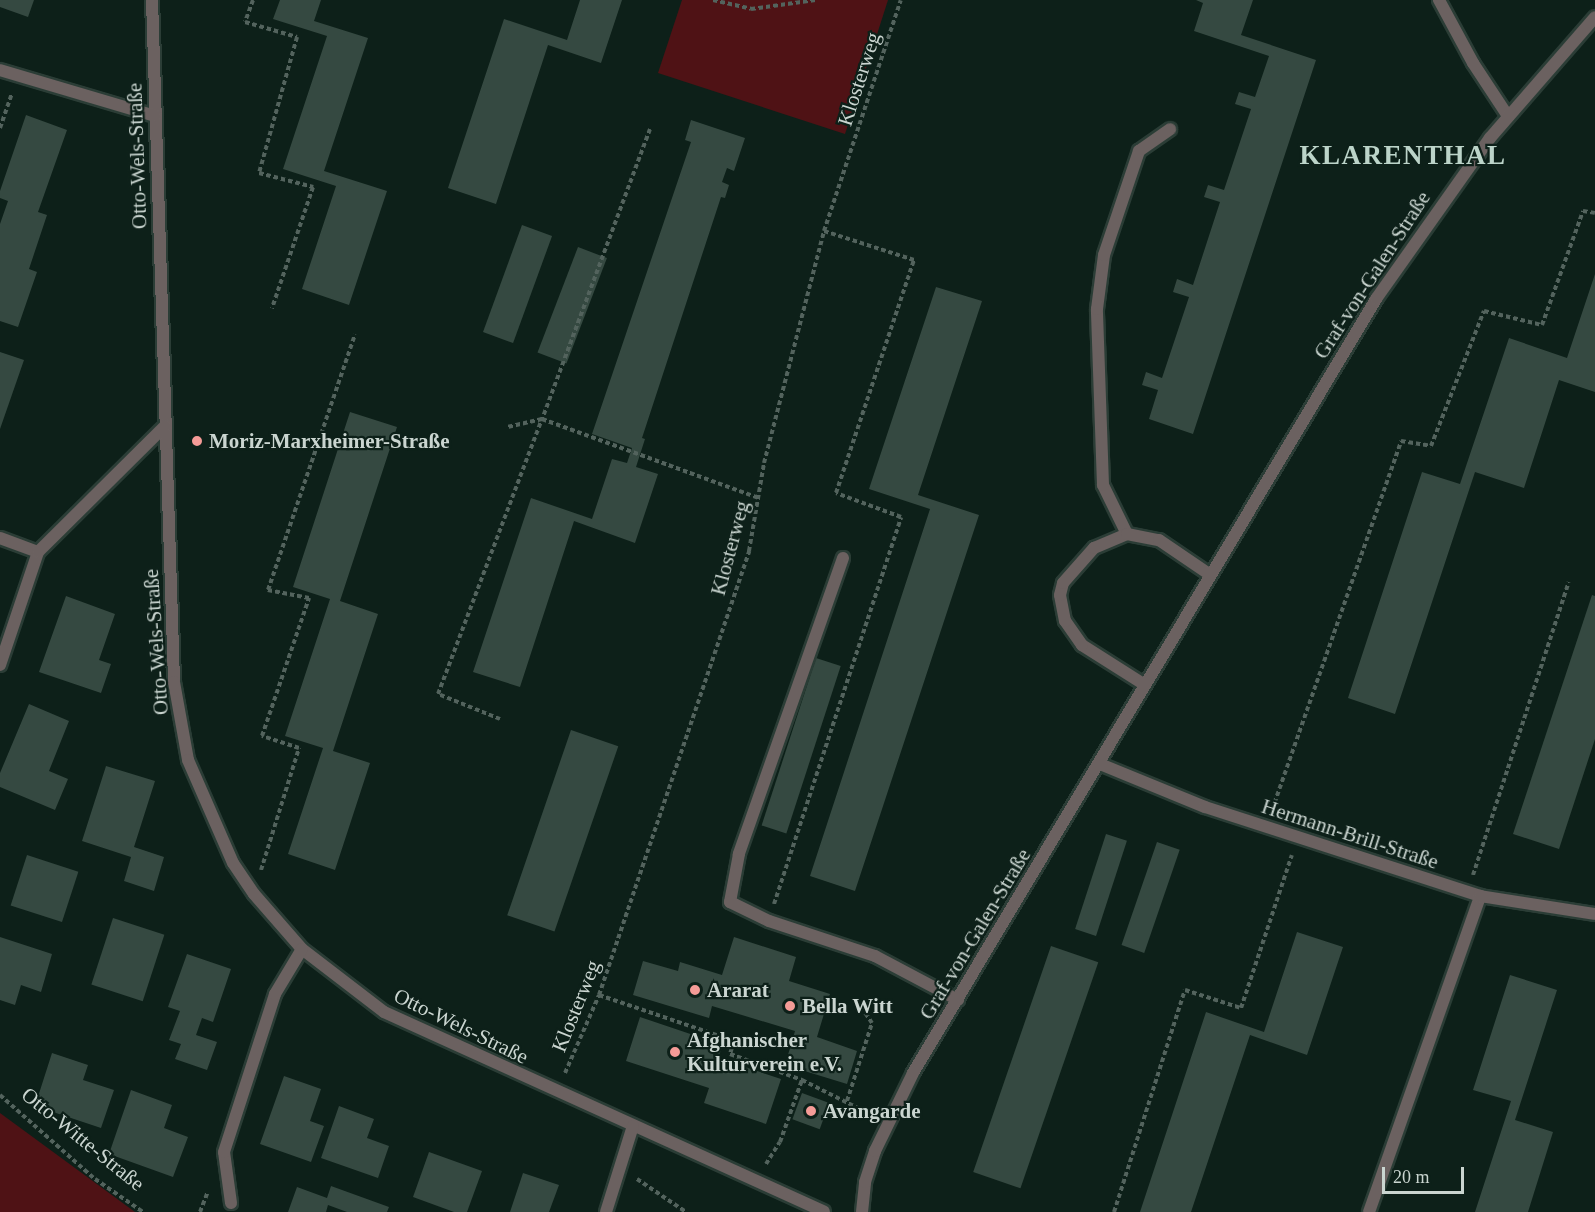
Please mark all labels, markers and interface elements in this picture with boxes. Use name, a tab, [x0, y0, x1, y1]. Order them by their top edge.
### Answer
street label: Klosterweg	[832, 29, 886, 129]
street label: Otto-Wels-Straße	[122, 82, 152, 230]
district label: KLARENTHAL	[1299, 140, 1507, 172]
street label: Graf-von-Galen-Straße	[1308, 186, 1436, 364]
place label: Moriz-Marxheimer-Straße	[209, 428, 450, 454]
marker: Moriz-Marxheimer-Straße	[190, 434, 204, 448]
street label: Klosterweg	[705, 498, 755, 598]
street label: Otto-Wels-Straße	[138, 568, 174, 716]
street label: Hermann-Brill-Straße	[1258, 794, 1442, 874]
street label: Graf-von-Galen-Straße	[914, 844, 1036, 1024]
street label: Klosterweg	[546, 956, 606, 1056]
place label: Ararat	[707, 977, 769, 1003]
street label: Otto-Wels-Straße	[390, 983, 532, 1069]
marker: Ararat	[688, 983, 702, 997]
place label: Bella Witt	[802, 993, 893, 1019]
marker: Bella Witt	[783, 999, 797, 1013]
place label: Afghanischer Kulturverein e.V.	[687, 1027, 842, 1077]
marker: Afghanischer Kulturverein e.V.	[668, 1045, 682, 1059]
street label: Otto-Witte-Straße	[16, 1082, 150, 1196]
place label: Avangarde	[823, 1098, 921, 1124]
marker: Avangarde	[804, 1104, 818, 1118]
scale bar	[1385, 1155, 1468, 1193]
text: 20 m	[1393, 1167, 1430, 1187]

